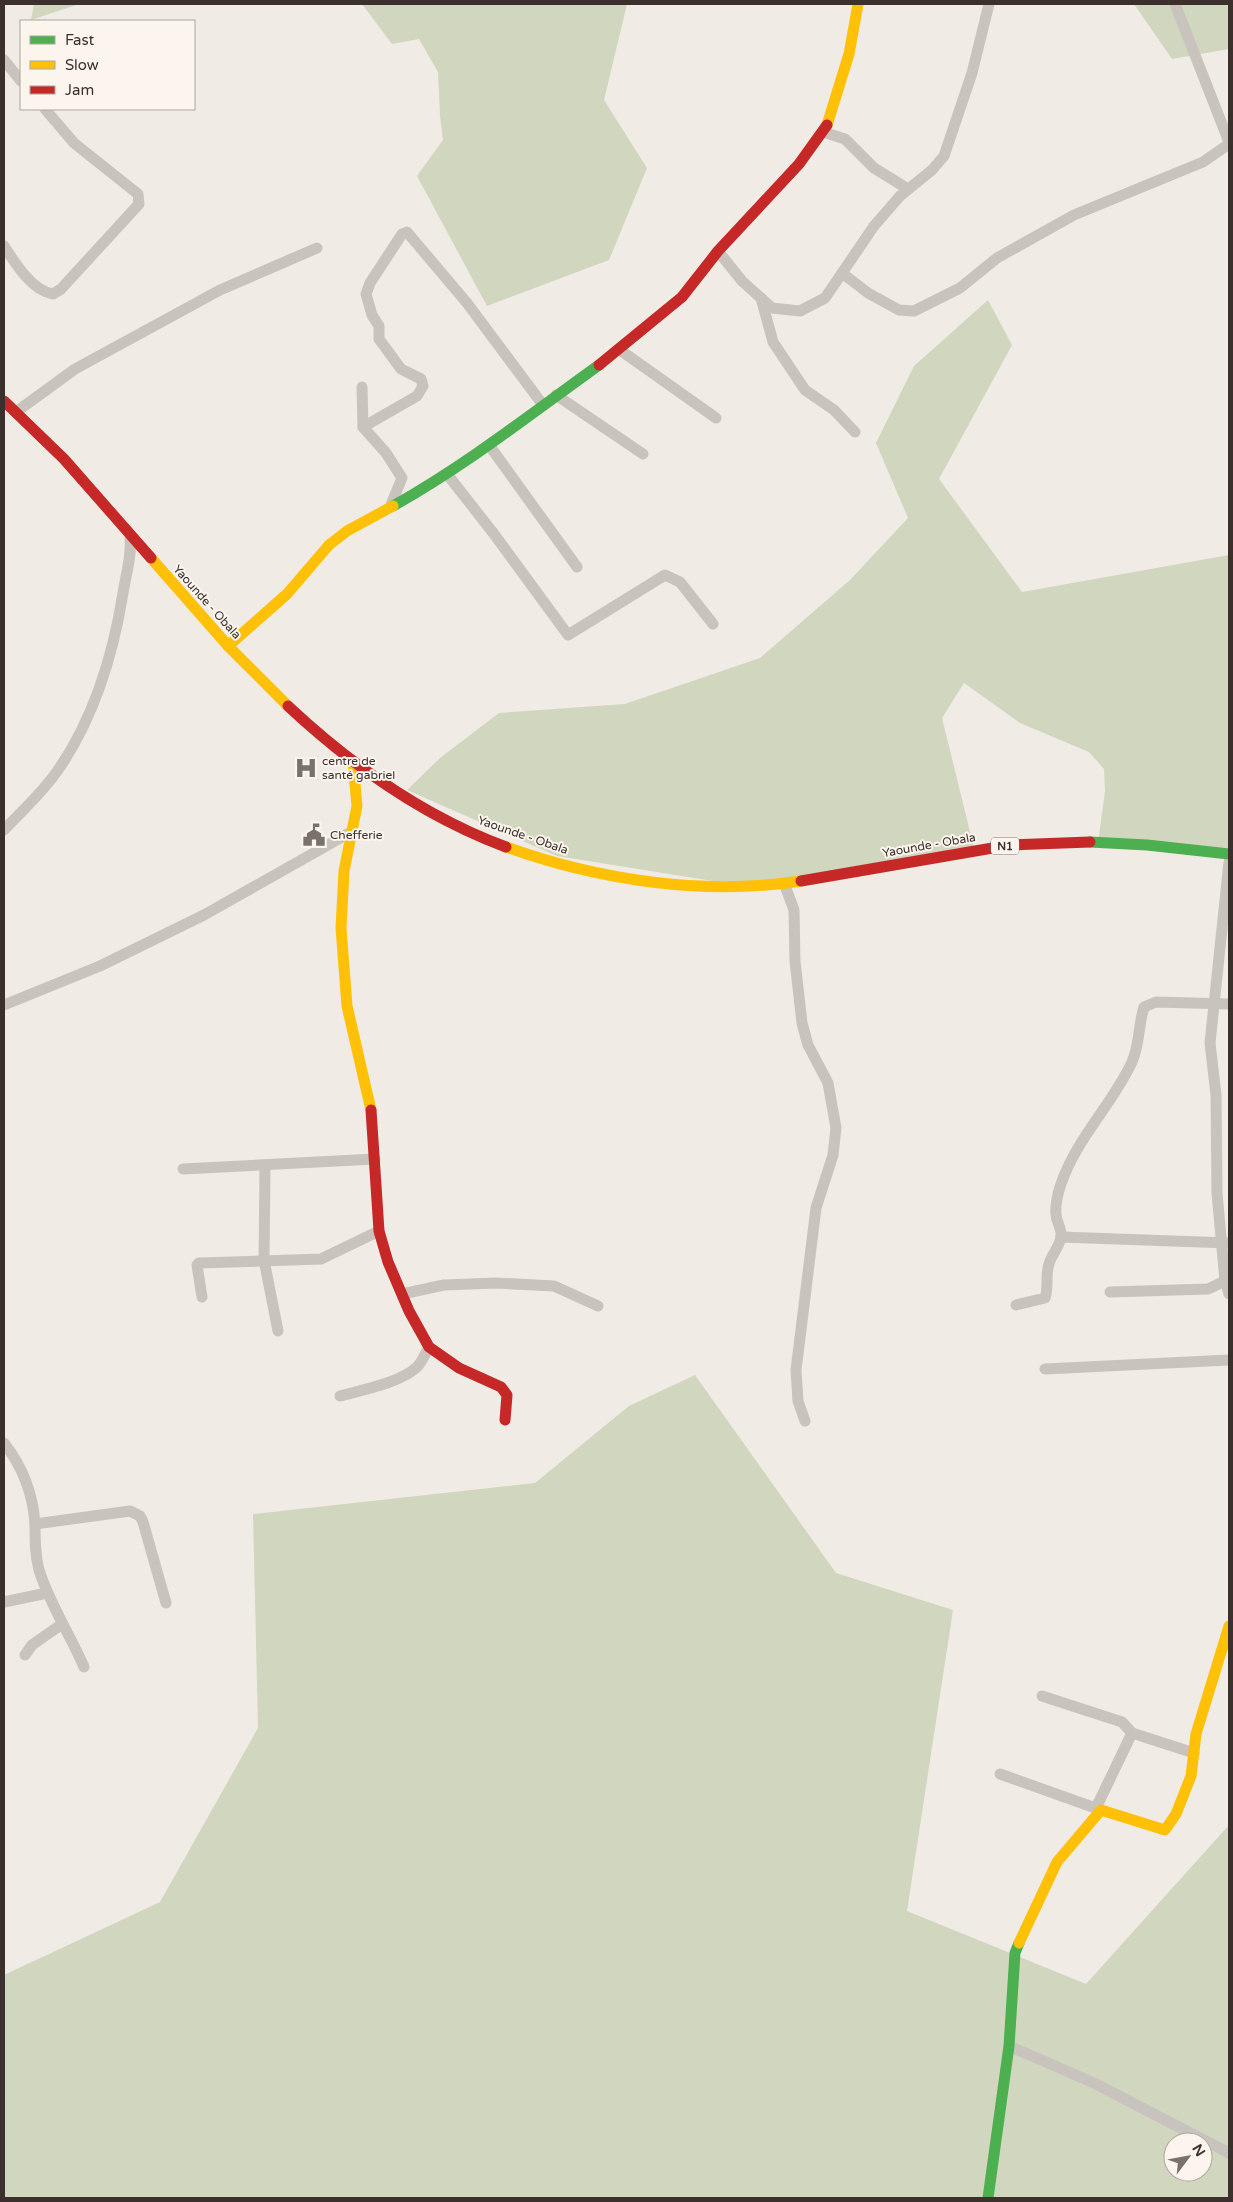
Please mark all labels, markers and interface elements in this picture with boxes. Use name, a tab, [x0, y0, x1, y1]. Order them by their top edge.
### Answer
legend	[20, 20, 195, 110]
text: Fast	[65, 31, 95, 49]
text: Slow	[65, 56, 99, 74]
text: Jam	[65, 81, 94, 99]
street label: Yaounde - Obala	[170, 562, 244, 642]
place label: centre de santé gabriel	[322, 754, 395, 782]
hospital icon: centre de santé gabriel	[293, 755, 319, 781]
street label: Yaounde - Obala	[476, 813, 570, 857]
public building icon: Chefferie	[301, 822, 327, 848]
place label: Chefferie	[330, 828, 383, 842]
street label: Yaounde - Obala	[881, 830, 977, 860]
road number: N1	[991, 838, 1019, 854]
north arrow	[1163, 2132, 1213, 2182]
text: N	[1188, 2141, 1209, 2160]

